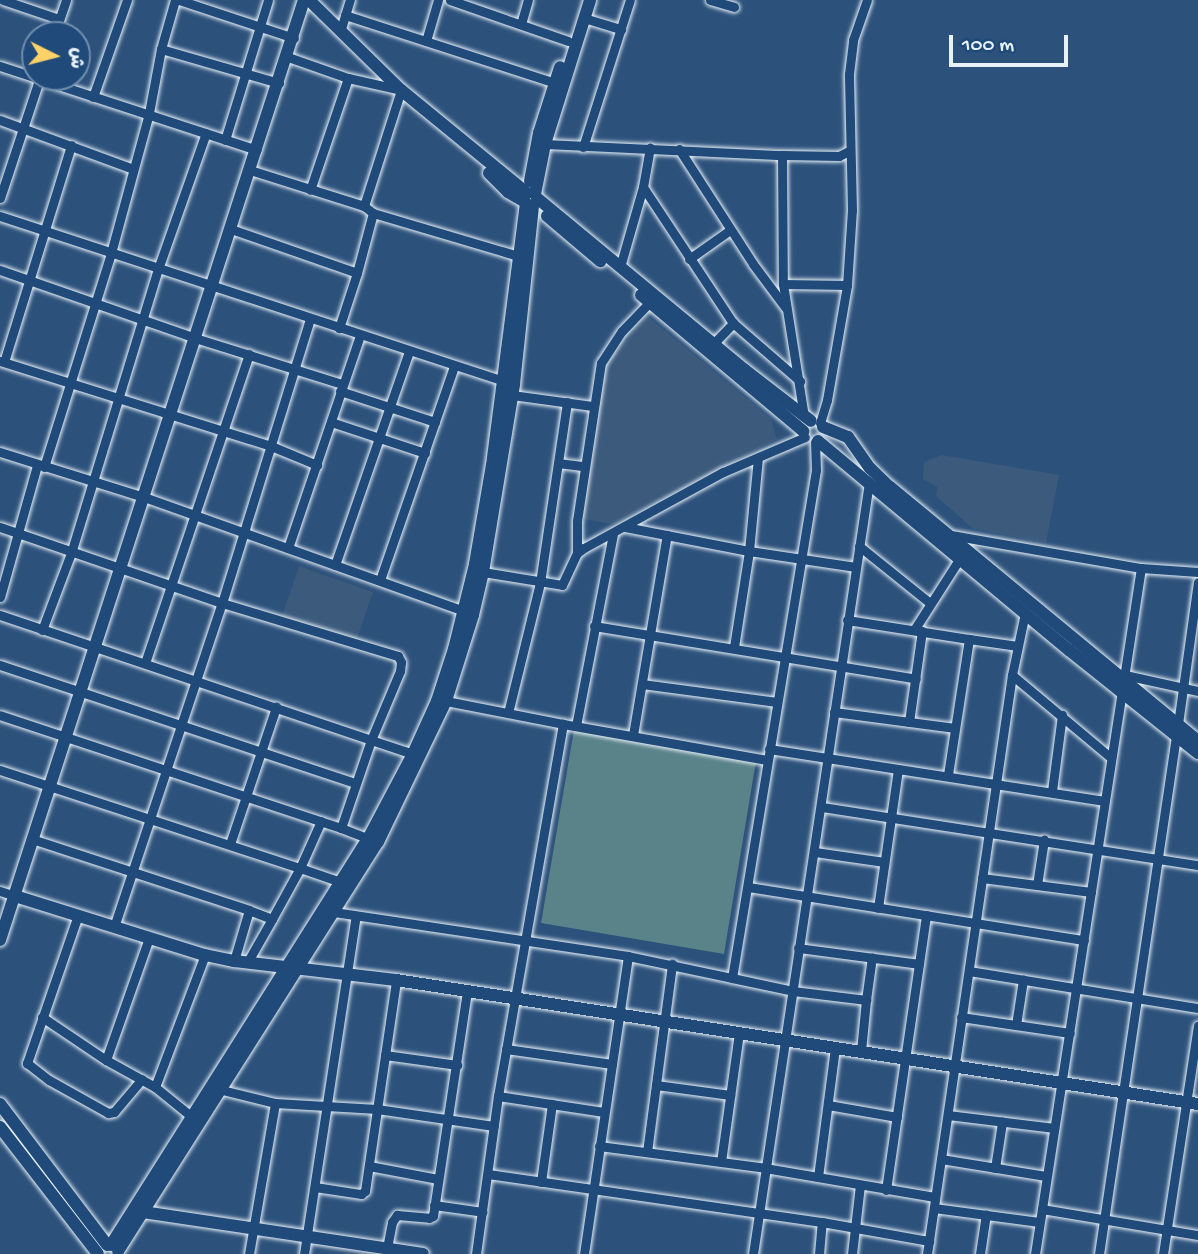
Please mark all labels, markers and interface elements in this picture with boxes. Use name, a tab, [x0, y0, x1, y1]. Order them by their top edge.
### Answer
north arrow	[21, 21, 91, 91]
scale bar	[953, 21, 1072, 65]
text: 100 m	[962, 34, 1014, 59]
text: ش	[63, 46, 88, 70]

